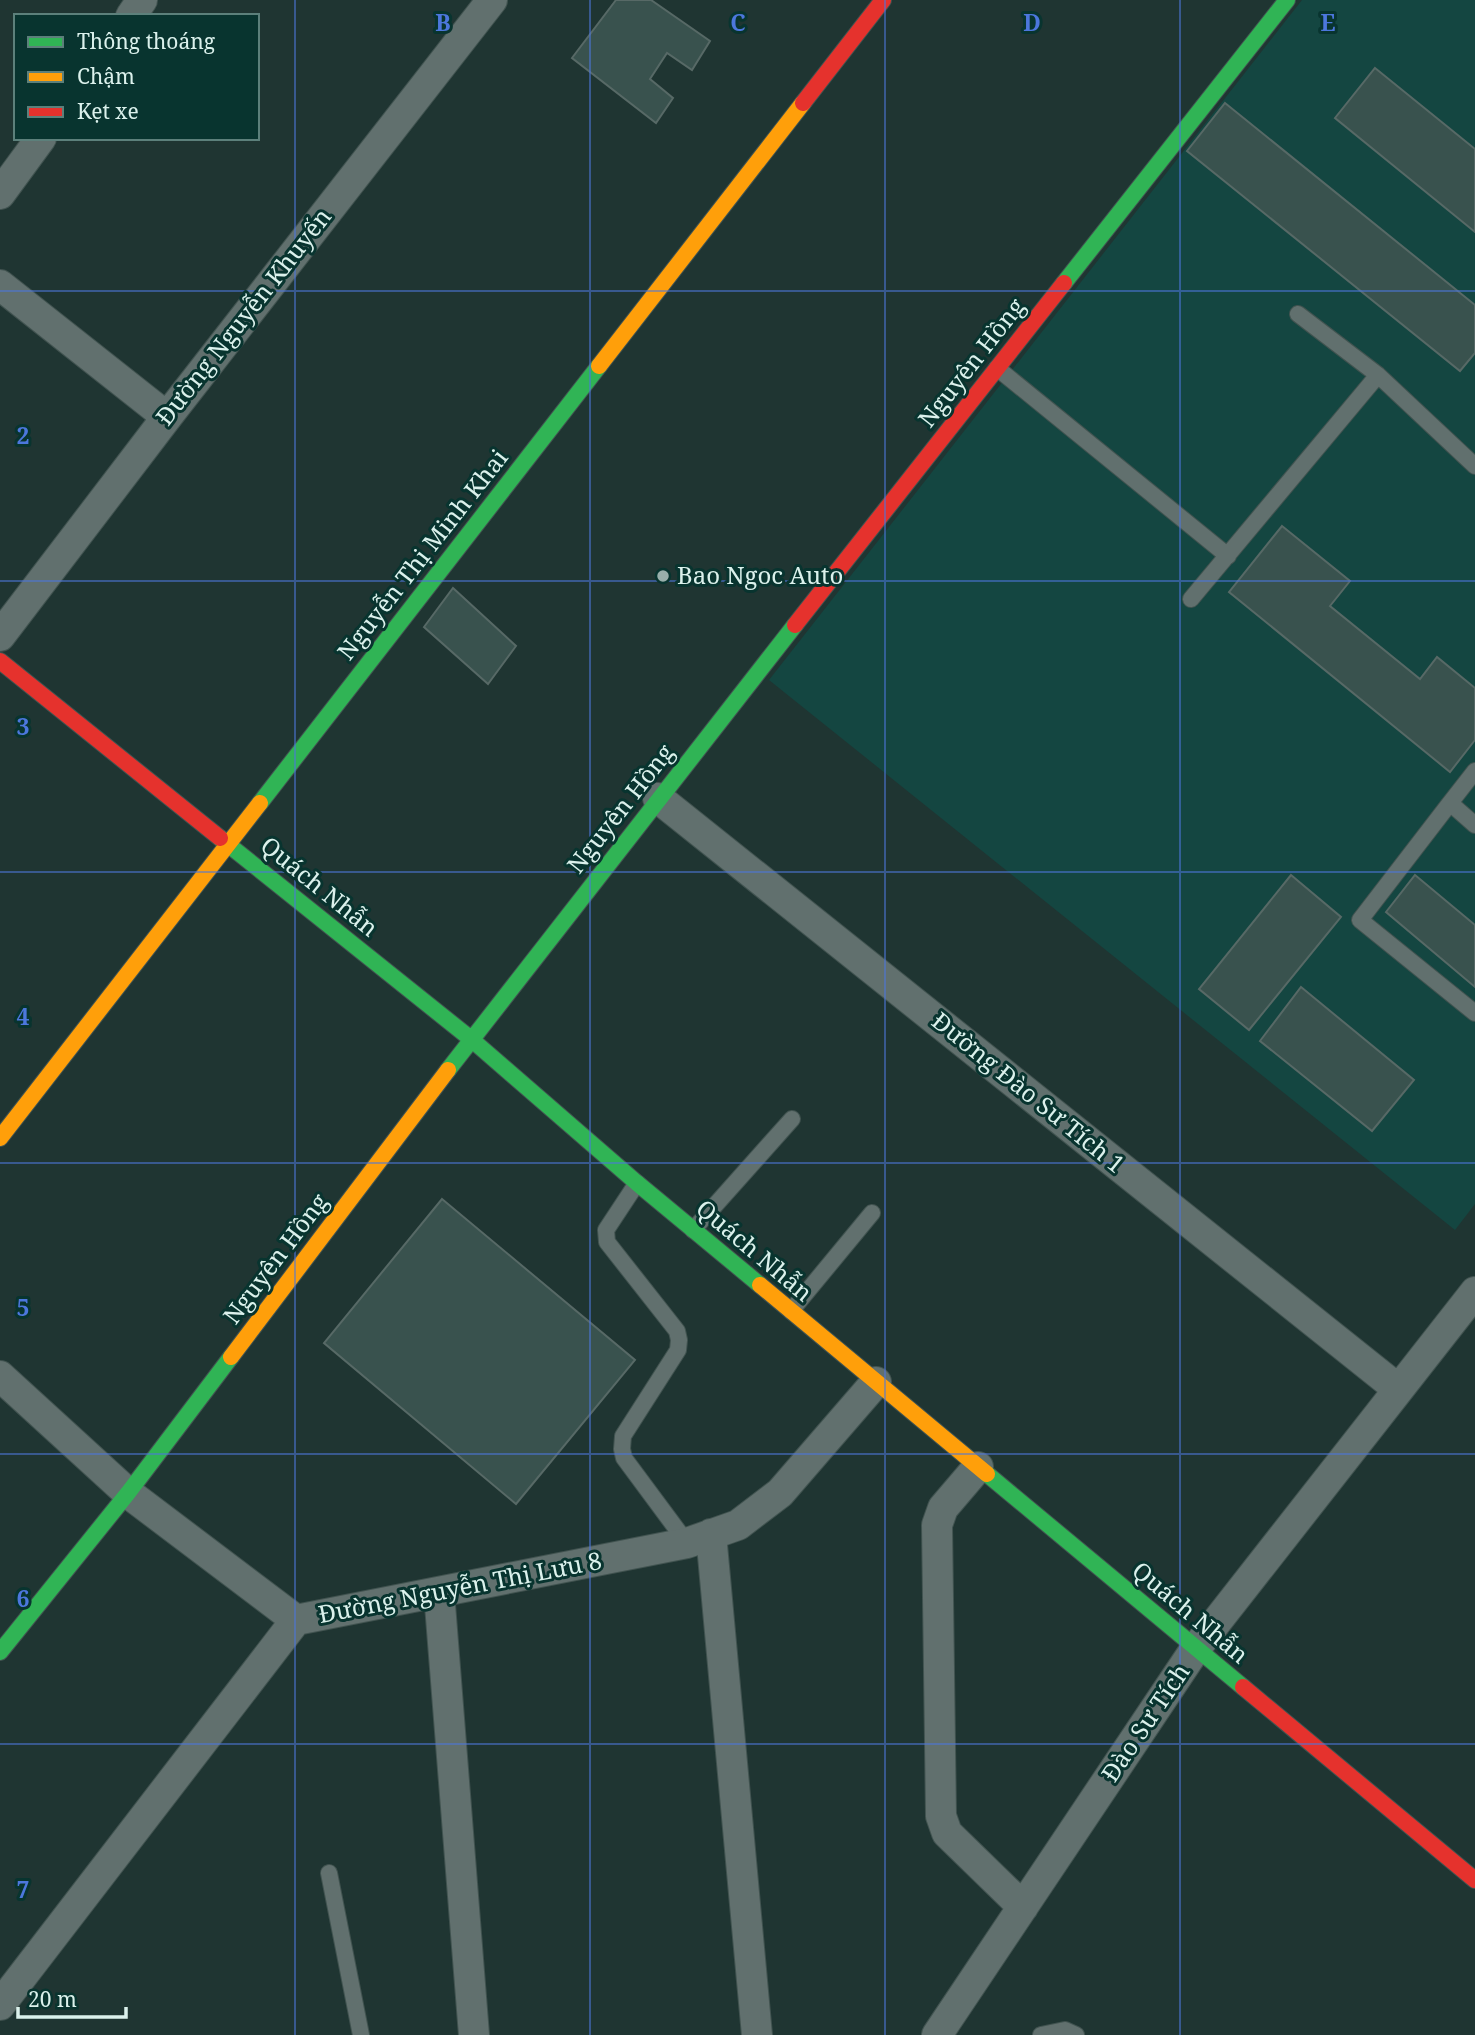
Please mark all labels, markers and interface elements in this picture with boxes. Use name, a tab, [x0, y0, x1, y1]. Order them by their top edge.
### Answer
text: B	[435, 6, 451, 38]
text: C	[730, 6, 746, 38]
text: D	[1023, 6, 1041, 38]
text: E	[1320, 6, 1336, 38]
legend	[14, 14, 259, 140]
text: Thông thoáng	[77, 27, 216, 55]
text: Chậm	[77, 62, 135, 90]
text: Kẹt xe	[77, 97, 139, 125]
street label: Đường Nguyễn Khuyến	[148, 201, 338, 431]
street label: Nguyên Hồng	[910, 290, 1032, 434]
text: 2	[17, 419, 30, 451]
street label: Nguyễn Thị Minh Khai	[329, 442, 515, 666]
place label: Bao Ngoc Auto	[677, 558, 843, 591]
marker: Bao Ngoc Auto	[655, 568, 671, 584]
text: 3	[17, 710, 30, 742]
street label: Nguyên Hồng	[559, 736, 681, 880]
street label: Quách Nhẫn	[254, 828, 386, 943]
text: 4	[17, 1000, 30, 1032]
street label: Đường Đào Sư Tích 1	[926, 1004, 1132, 1180]
street label: Nguyên Hồng	[215, 1186, 335, 1330]
street label: Quách Nhẫn	[690, 1191, 820, 1308]
text: 5	[17, 1291, 30, 1323]
street label: Đường Nguyễn Thị Lưu 8	[315, 1543, 604, 1630]
street label: Quách Nhẫn	[1126, 1553, 1256, 1670]
text: 6	[17, 1582, 30, 1614]
street label: Đào Sư Tích	[1093, 1657, 1196, 1788]
text: 7	[17, 1873, 30, 1905]
scale bar	[18, 1976, 126, 2020]
text: 20 m	[28, 1985, 77, 2013]

